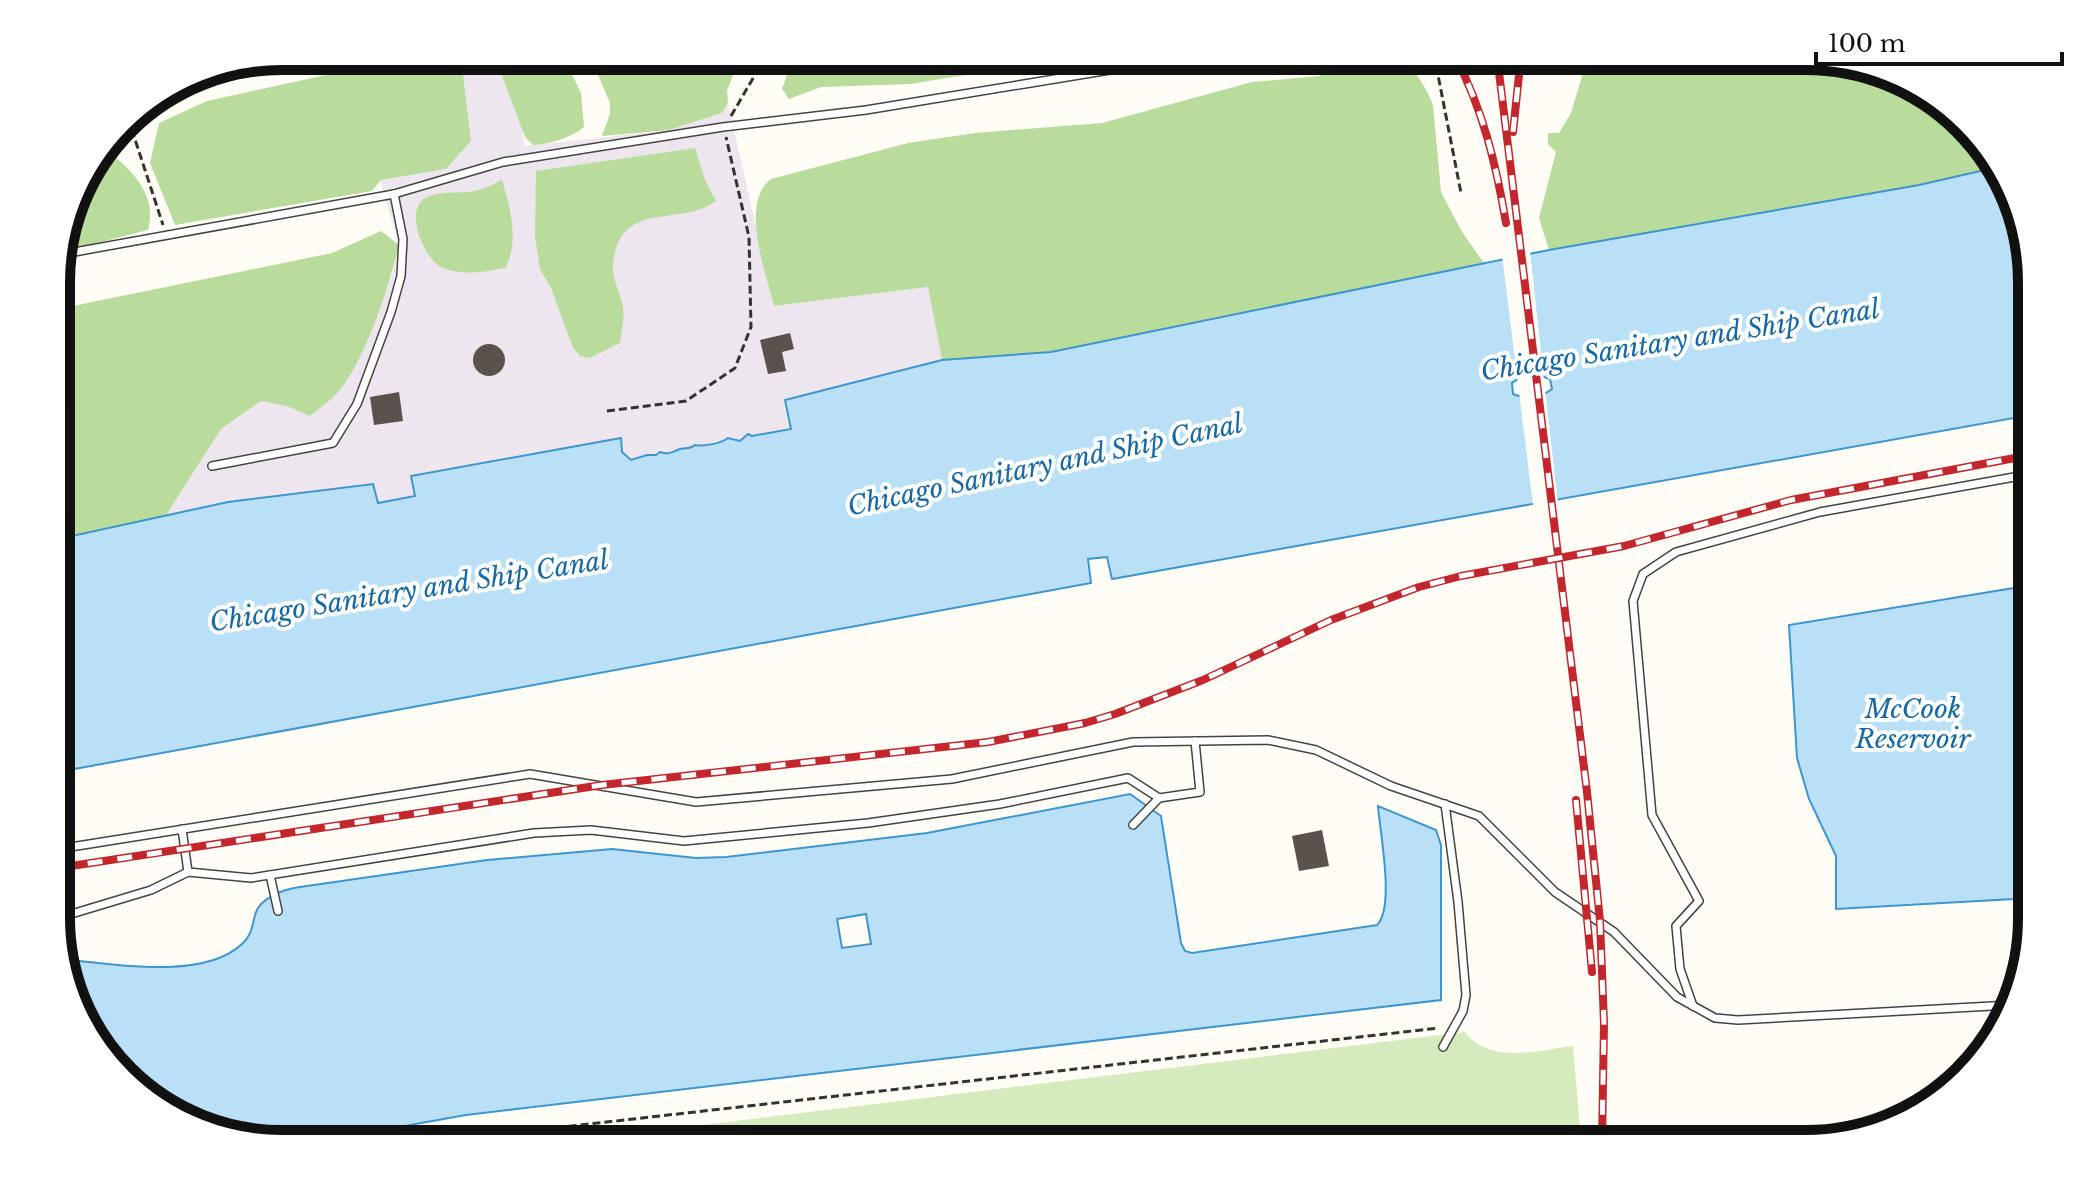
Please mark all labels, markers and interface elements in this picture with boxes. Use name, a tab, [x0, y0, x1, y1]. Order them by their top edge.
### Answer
scale bar	[1816, 16, 2062, 66]
text: 100 m	[1828, 29, 1906, 58]
water label: Chicago Sanitary and Ship Canal	[1478, 293, 1882, 387]
water label: Chicago Sanitary and Ship Canal	[845, 407, 1246, 523]
water label: Chicago Sanitary and Ship Canal	[207, 544, 611, 638]
water label: McCook Reservoir	[1855, 693, 1971, 755]

